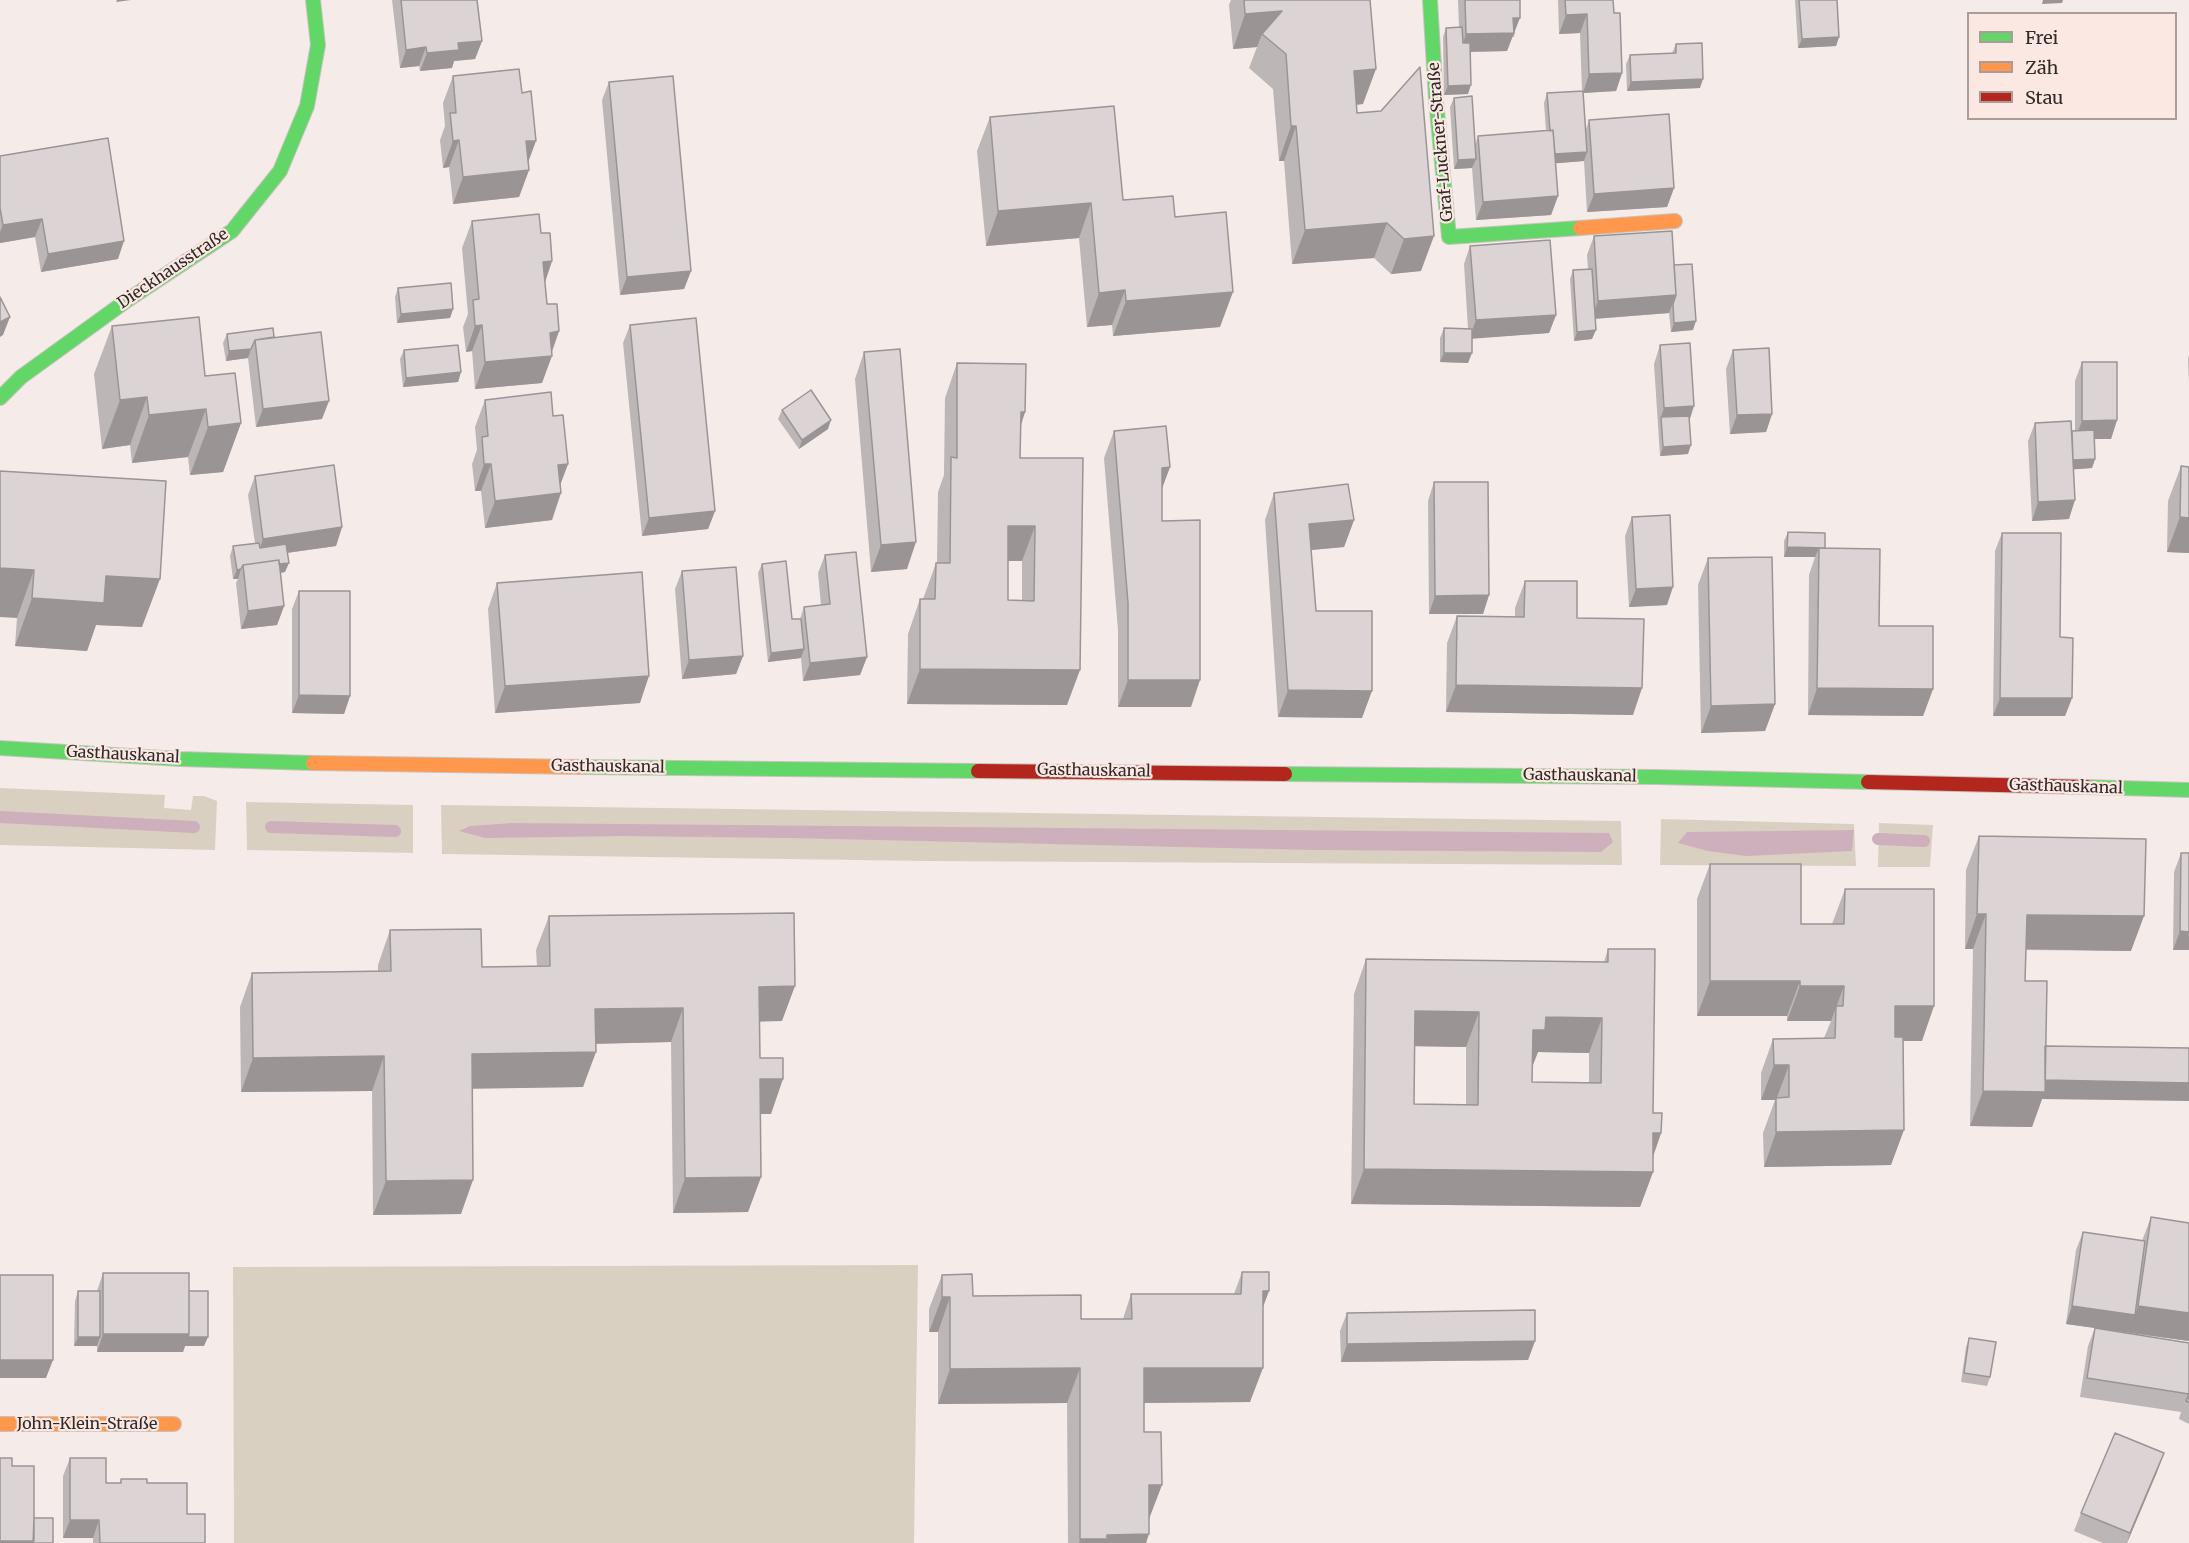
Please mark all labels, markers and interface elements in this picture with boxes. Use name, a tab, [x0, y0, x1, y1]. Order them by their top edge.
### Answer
legend	[1967, 12, 2177, 120]
text: Frei	[2025, 26, 2058, 49]
text: Zäh	[2025, 56, 2058, 79]
street label: Graf-Luckner-Straße	[1424, 62, 1458, 222]
text: Stau	[2025, 86, 2063, 109]
street label: Dieckhausstraße	[114, 225, 232, 313]
street label: Gasthauskanal	[66, 742, 180, 768]
street label: Gasthauskanal	[551, 756, 665, 778]
street label: Gasthauskanal	[1037, 760, 1151, 782]
street label: Gasthauskanal	[1523, 765, 1637, 787]
street label: Gasthauskanal	[2009, 775, 2123, 799]
street label: John-Klein-Straße	[17, 1414, 157, 1434]

